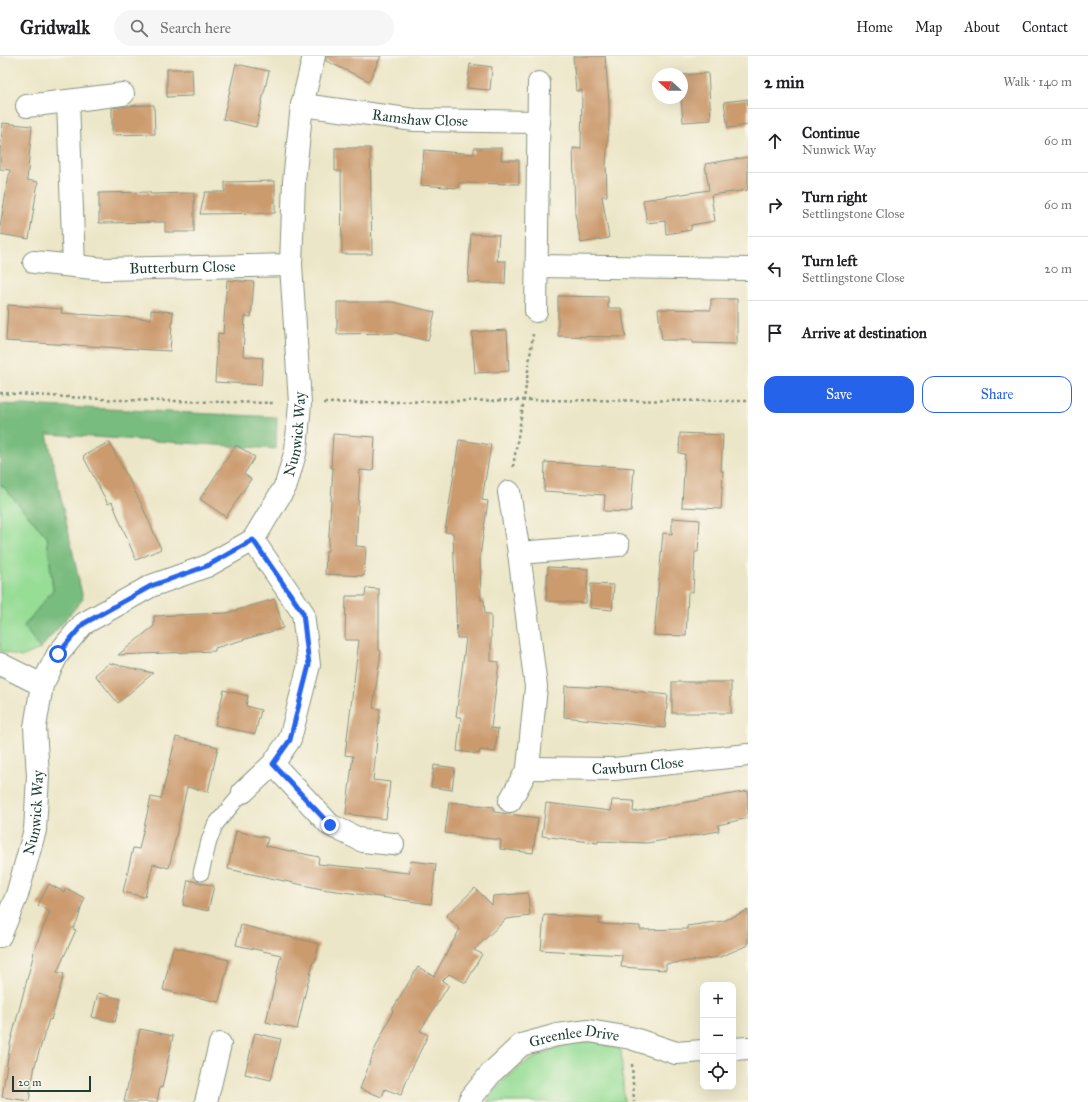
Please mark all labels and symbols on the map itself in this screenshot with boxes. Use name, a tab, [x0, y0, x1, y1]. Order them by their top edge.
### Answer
north arrow	[652, 68, 688, 104]
street label: Ramshaw Close	[371, 105, 468, 130]
street label: Butterburn Close	[129, 257, 236, 277]
street label: Nunwick Way	[280, 390, 309, 479]
route start	[49, 645, 67, 663]
street label: Cawburn Close	[592, 753, 685, 778]
street label: Nunwick Way	[19, 769, 47, 857]
route end	[321, 816, 339, 834]
street label: Greenlee Drive	[527, 1021, 621, 1051]
scale bar	[12, 1074, 91, 1093]

